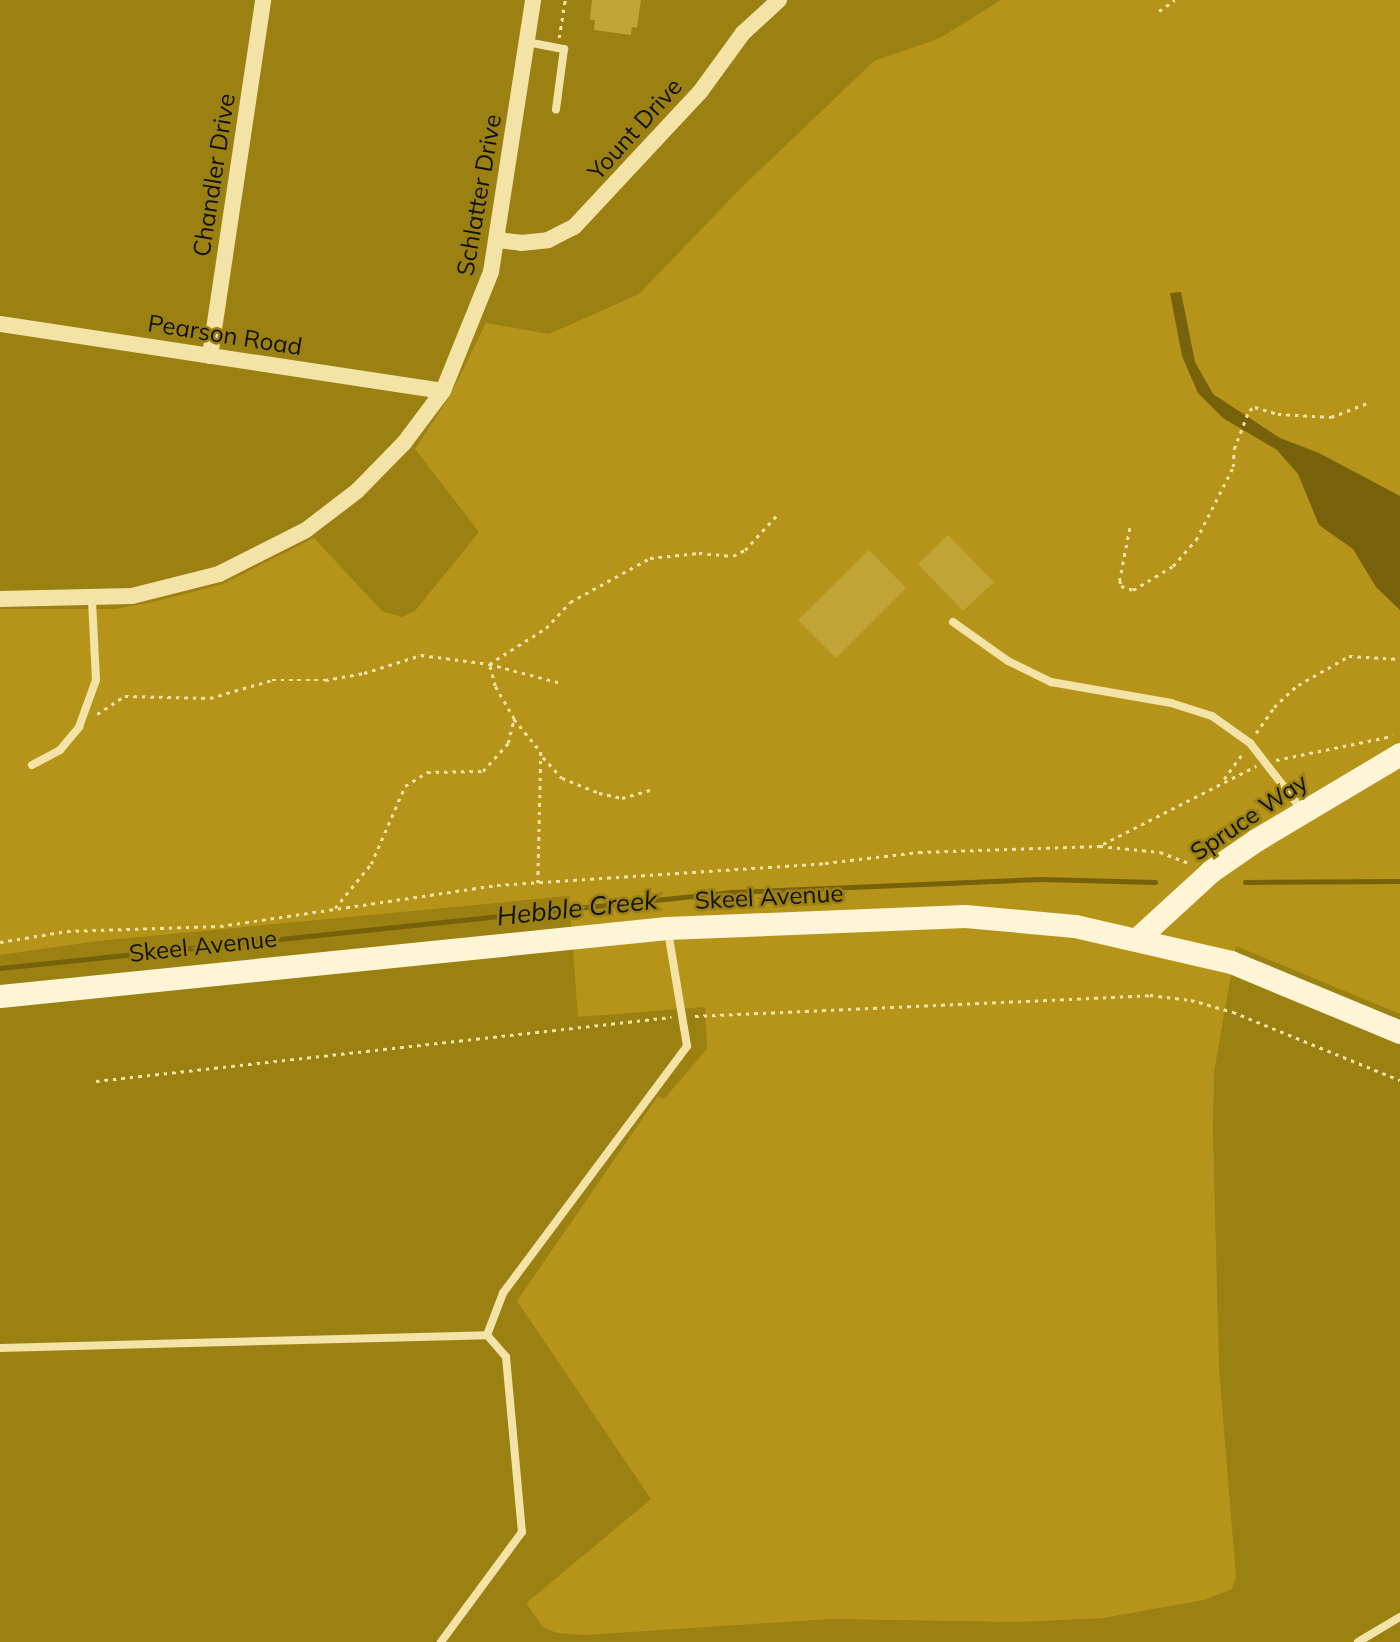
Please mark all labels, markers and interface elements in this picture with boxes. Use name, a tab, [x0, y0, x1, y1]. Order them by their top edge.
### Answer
street label: Yount Drive	[582, 72, 688, 186]
street label: Chandler Drive	[187, 91, 241, 259]
street label: Schlatter Drive	[451, 112, 507, 278]
street label: Pearson Road	[146, 309, 304, 361]
street label: Spruce Way	[1185, 767, 1313, 867]
street label: Skeel Avenue	[694, 879, 844, 915]
water label: Hebble Creek	[495, 884, 659, 932]
street label: Skeel Avenue	[128, 924, 278, 968]

